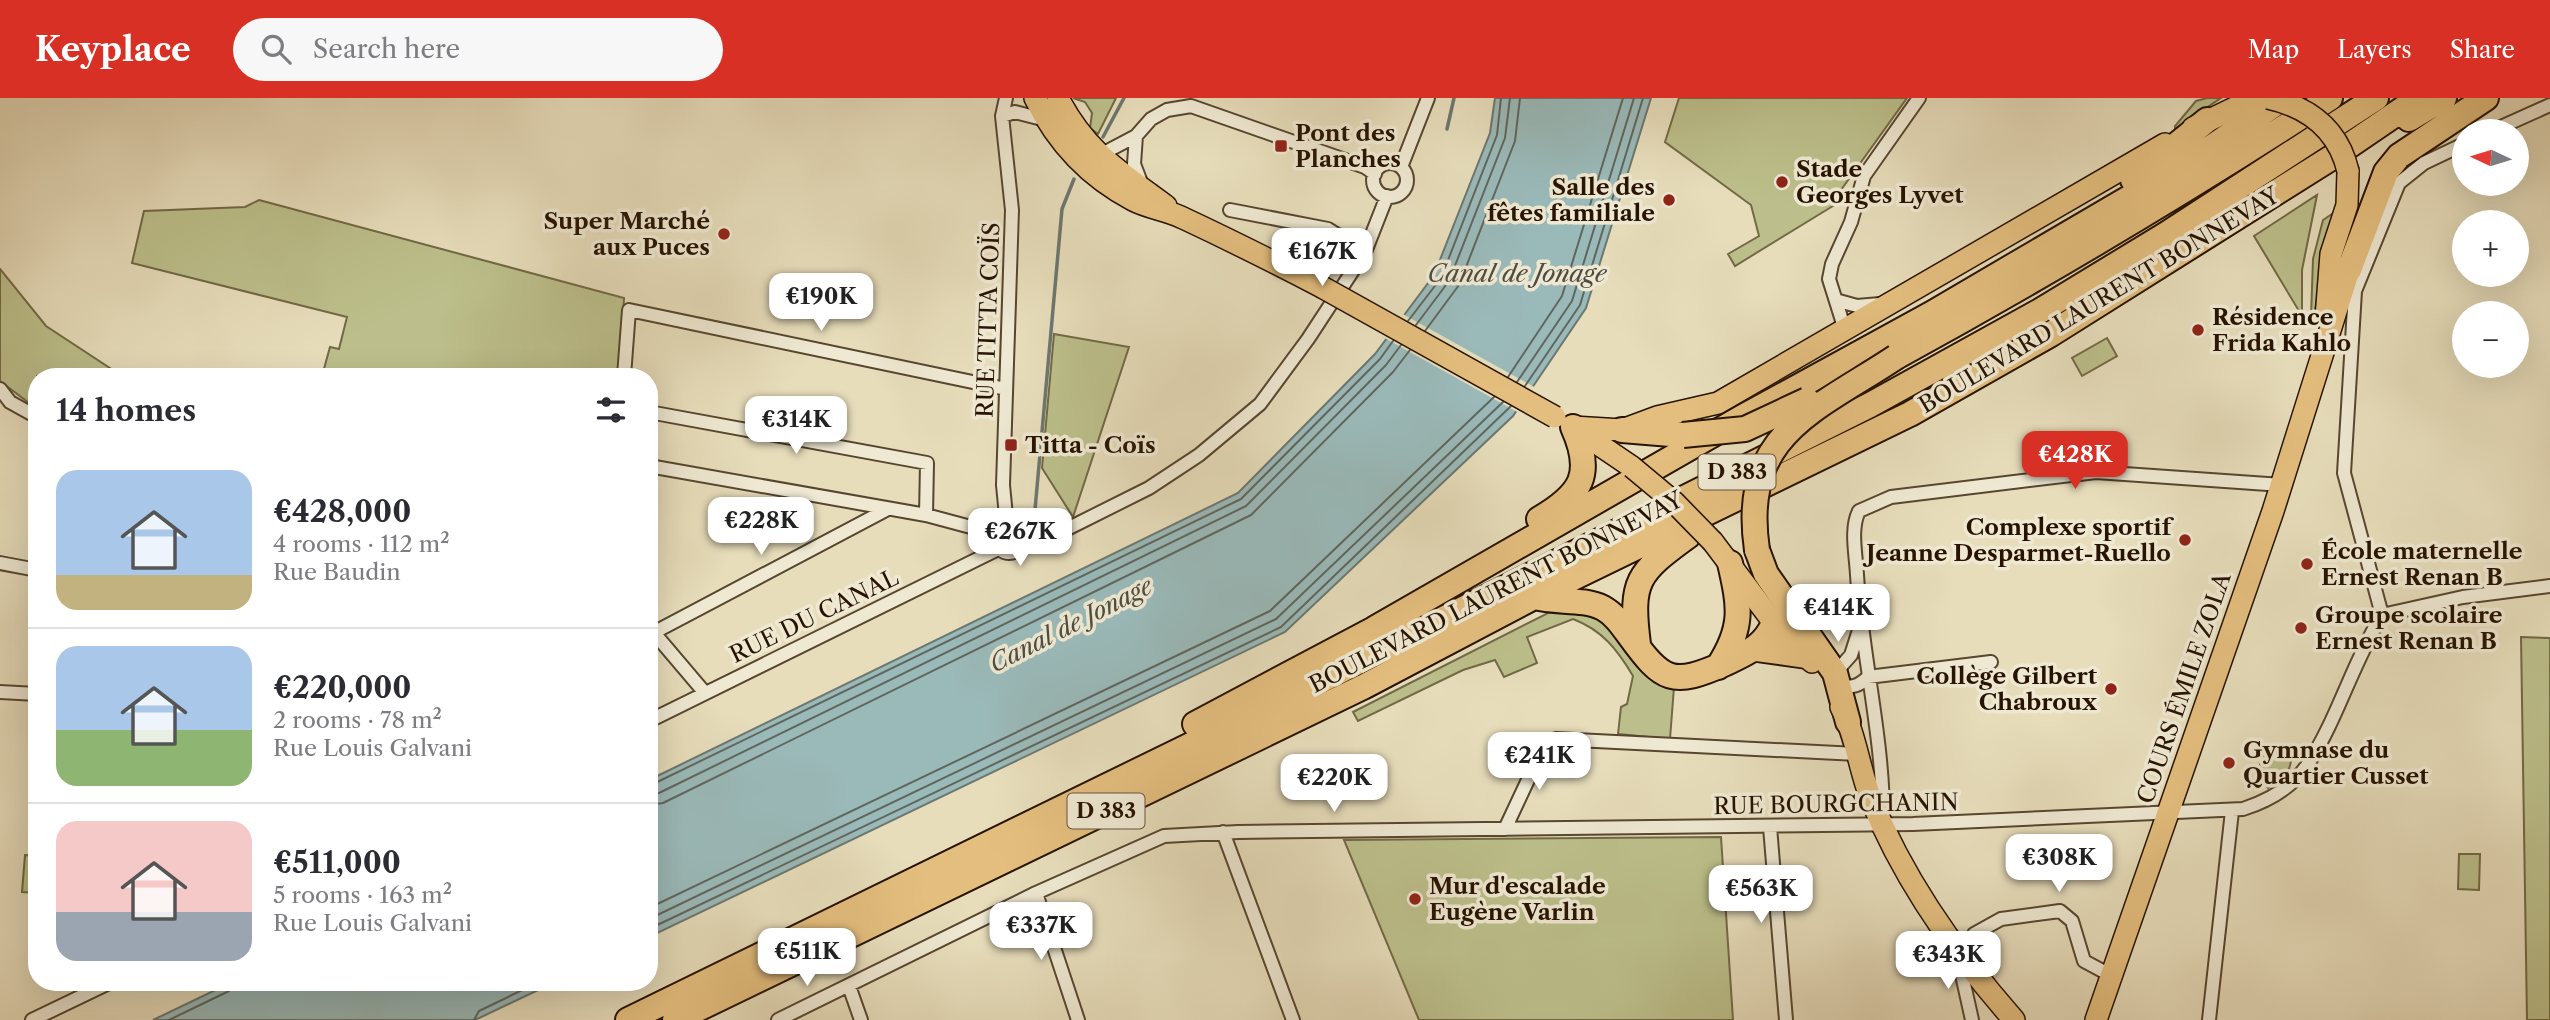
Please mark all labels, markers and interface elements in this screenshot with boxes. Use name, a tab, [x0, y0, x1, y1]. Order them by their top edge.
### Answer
search box	[233, 18, 723, 81]
text: Keyplace	[35, 29, 191, 70]
icon: search	[257, 30, 295, 68]
text: Search here	[313, 33, 460, 65]
text: Map	[2248, 35, 2299, 64]
text: Layers	[2337, 35, 2412, 64]
text: Share	[2450, 35, 2515, 64]
place label: Pont des Planches	[1295, 119, 1401, 173]
north arrow	[2452, 119, 2529, 196]
map controls	[2452, 119, 2529, 378]
marker: Pont des Planches	[1273, 138, 1289, 154]
place label: Stade Georges Lyvet	[1796, 155, 1964, 209]
place label: Salle des fêtes familiale	[1487, 173, 1655, 227]
marker: Stade Georges Lyvet	[1774, 174, 1790, 190]
street label: BOULEVARD LAURENT BONNEVAY	[1914, 181, 2285, 419]
marker: Salle des fêtes familiale	[1661, 192, 1677, 208]
place label: Super Marché aux Puces	[543, 207, 710, 261]
button: +	[2452, 210, 2529, 287]
street label: RUE TITTA COÏS	[971, 222, 1005, 418]
marker: Super Marché aux Puces	[716, 226, 732, 242]
pin: €167K	[1273, 228, 1371, 288]
text: €167K	[1288, 237, 1356, 265]
water label: Canal de Jonage	[1427, 259, 1608, 288]
pin: €190K	[772, 274, 870, 333]
text: €190K	[785, 282, 857, 310]
button: −	[2452, 301, 2529, 378]
place label: Résidence Frida Kahlo	[2212, 303, 2351, 357]
marker: Résidence Frida Kahlo	[2190, 322, 2206, 338]
icon: filters	[592, 391, 630, 429]
text: 14 homes	[56, 392, 196, 429]
pin: €314K	[747, 396, 845, 456]
text: €314K	[761, 405, 831, 433]
place label: Titta - Coïs	[1025, 431, 1156, 459]
pin: €428K	[2026, 432, 2124, 491]
marker: Titta - Coïs	[1003, 437, 1019, 453]
text: €428K	[2038, 440, 2112, 468]
road number: D 383	[1698, 454, 1776, 490]
street label: BOULEVARD LAURENT BONNEVAY	[1304, 485, 1688, 699]
text: €428,000	[273, 493, 411, 530]
icon: home	[112, 498, 196, 582]
pin: €228K	[712, 498, 810, 557]
text: €228K	[724, 506, 798, 534]
pin: €267K	[971, 508, 1069, 568]
place label: Complexe sportif Jeanne Desparmet-Ruello	[1862, 513, 2174, 567]
text: €267K	[984, 517, 1056, 545]
text: 4 rooms · 112 m²	[273, 530, 450, 558]
marker: Complexe sportif Jeanne Desparmet-Ruello	[2177, 532, 2193, 548]
place label: École maternelle Ernest Renan B	[2321, 537, 2523, 591]
marker: École maternelle Ernest Renan B	[2299, 556, 2315, 572]
text: Rue Baudin	[273, 558, 401, 586]
street label: RUE DU CANAL	[725, 563, 903, 669]
street label: COURS ÉMILE ZOLA	[2131, 568, 2237, 807]
water label: Canal de Jonage	[984, 570, 1158, 678]
pin: €414K	[1789, 584, 1887, 644]
text: €414K	[1803, 593, 1873, 621]
place label: Groupe scolaire Ernest Renan B	[2315, 601, 2503, 655]
marker: Groupe scolaire Ernest Renan B	[2293, 620, 2309, 636]
place label: Collège Gilbert Chabroux	[1916, 662, 2098, 716]
text: €220,000	[273, 669, 411, 706]
icon: home	[112, 674, 196, 758]
marker: Collège Gilbert Chabroux	[2103, 681, 2119, 697]
text: 2 rooms · 78 m²	[273, 706, 442, 734]
pin: €241K	[1490, 732, 1588, 792]
text: Rue Louis Galvani	[273, 734, 472, 762]
place label: Gymnase du Quartier Cusset	[2243, 736, 2429, 790]
text: €241K	[1504, 741, 1574, 769]
pin: €220K	[1285, 754, 1383, 814]
marker: Gymnase du Quartier Cusset	[2221, 755, 2237, 771]
text: €220K	[1297, 763, 1371, 791]
street label: RUE BOURGCHANIN	[1713, 788, 1959, 820]
road number: D 383	[1068, 794, 1144, 828]
pin: €308K	[2010, 834, 2108, 894]
text: €308K	[2022, 843, 2096, 871]
text: €511,000	[273, 844, 401, 881]
icon: home	[112, 849, 196, 933]
pin: €563K	[1712, 866, 1810, 925]
place label: Mur d'escalade Eugène Varlin	[1429, 872, 1606, 926]
text: €563K	[1725, 874, 1797, 902]
text: 5 rooms · 163 m²	[273, 881, 452, 909]
marker: Mur d'escalade Eugène Varlin	[1407, 891, 1423, 907]
pin: €337K	[992, 902, 1090, 962]
text: Rue Louis Galvani	[273, 909, 472, 937]
text: €337K	[1006, 911, 1076, 939]
pin: €511K	[758, 928, 856, 988]
pin: €343K	[1899, 932, 1997, 991]
text: €511K	[774, 937, 840, 965]
text: €343K	[1912, 940, 1984, 968]

